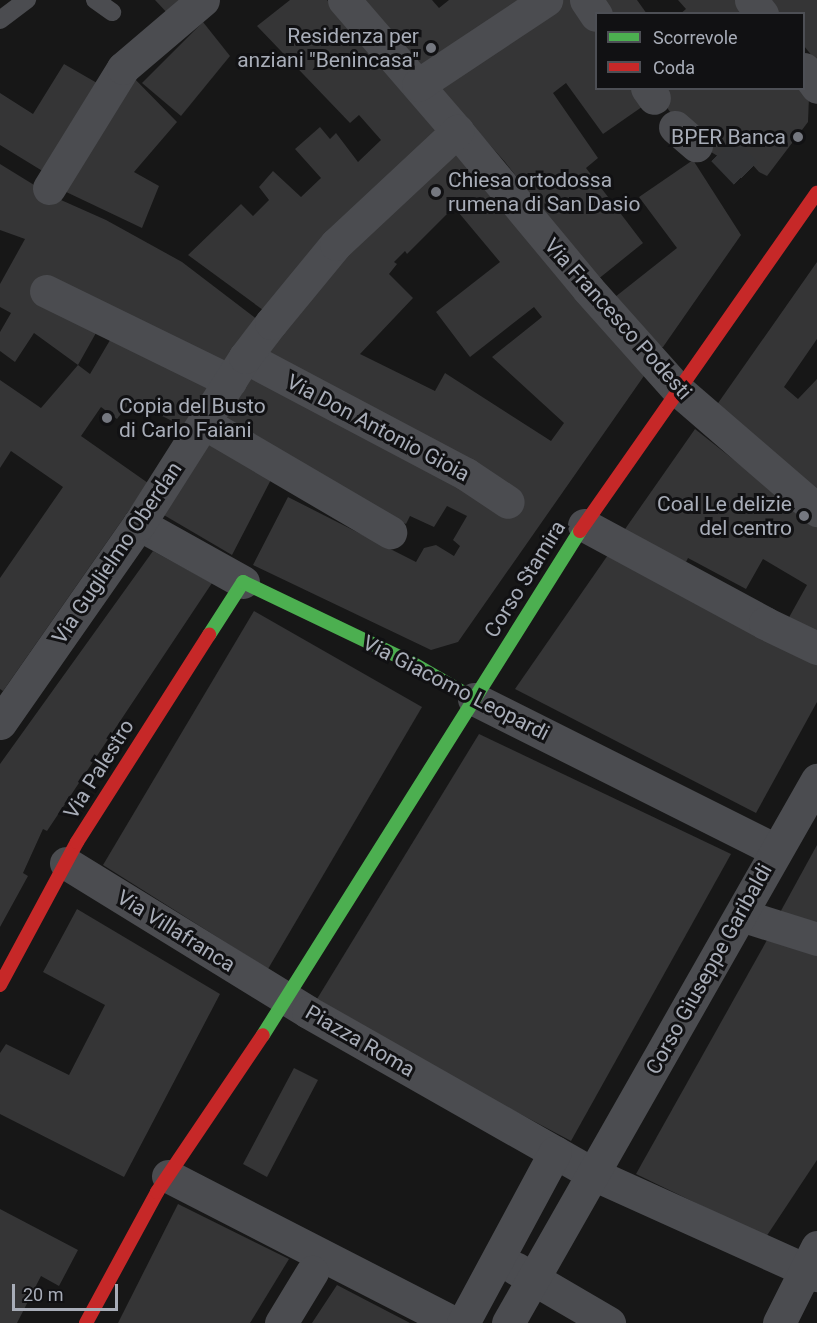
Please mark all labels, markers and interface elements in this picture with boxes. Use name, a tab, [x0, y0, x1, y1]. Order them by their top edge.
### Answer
legend	[595, 12, 805, 90]
place label: Residenza per anziani "Benincasa"	[237, 23, 419, 73]
text: Scorrevole	[653, 27, 738, 48]
marker: Residenza per anziani "Benincasa"	[424, 41, 438, 55]
text: Coda	[653, 57, 695, 78]
place label: BPER Banca	[671, 124, 786, 150]
marker: BPER Banca	[791, 130, 805, 144]
place label: Chiesa ortodossa rumena di San Dasio	[448, 167, 640, 217]
marker: Chiesa ortodossa rumena di San Dasio	[429, 185, 443, 199]
street label: Via Francesco Podesti	[539, 233, 697, 405]
street label: Via Don Antonio Gioia	[282, 369, 474, 487]
place label: Copia del Busto di Carlo Faiani	[119, 393, 266, 443]
marker: Copia del Busto di Carlo Faiani	[100, 411, 114, 425]
street label: Via Guglielmo Oberdan	[47, 457, 187, 649]
place label: Coal Le delizie del centro	[657, 491, 792, 541]
marker: Coal Le delizie del centro	[797, 509, 811, 523]
street label: Corso Stamira	[479, 516, 571, 642]
street label: Via Giacomo Leopardi	[358, 630, 554, 746]
street label: Via Palestro	[59, 715, 139, 823]
street label: Corso Giuseppe Garibaldi	[641, 859, 777, 1079]
street label: Via Villafranca	[112, 885, 240, 977]
street label: Piazza Roma	[301, 1000, 419, 1082]
scale bar	[15, 1272, 122, 1310]
text: 20 m	[23, 1284, 63, 1305]

